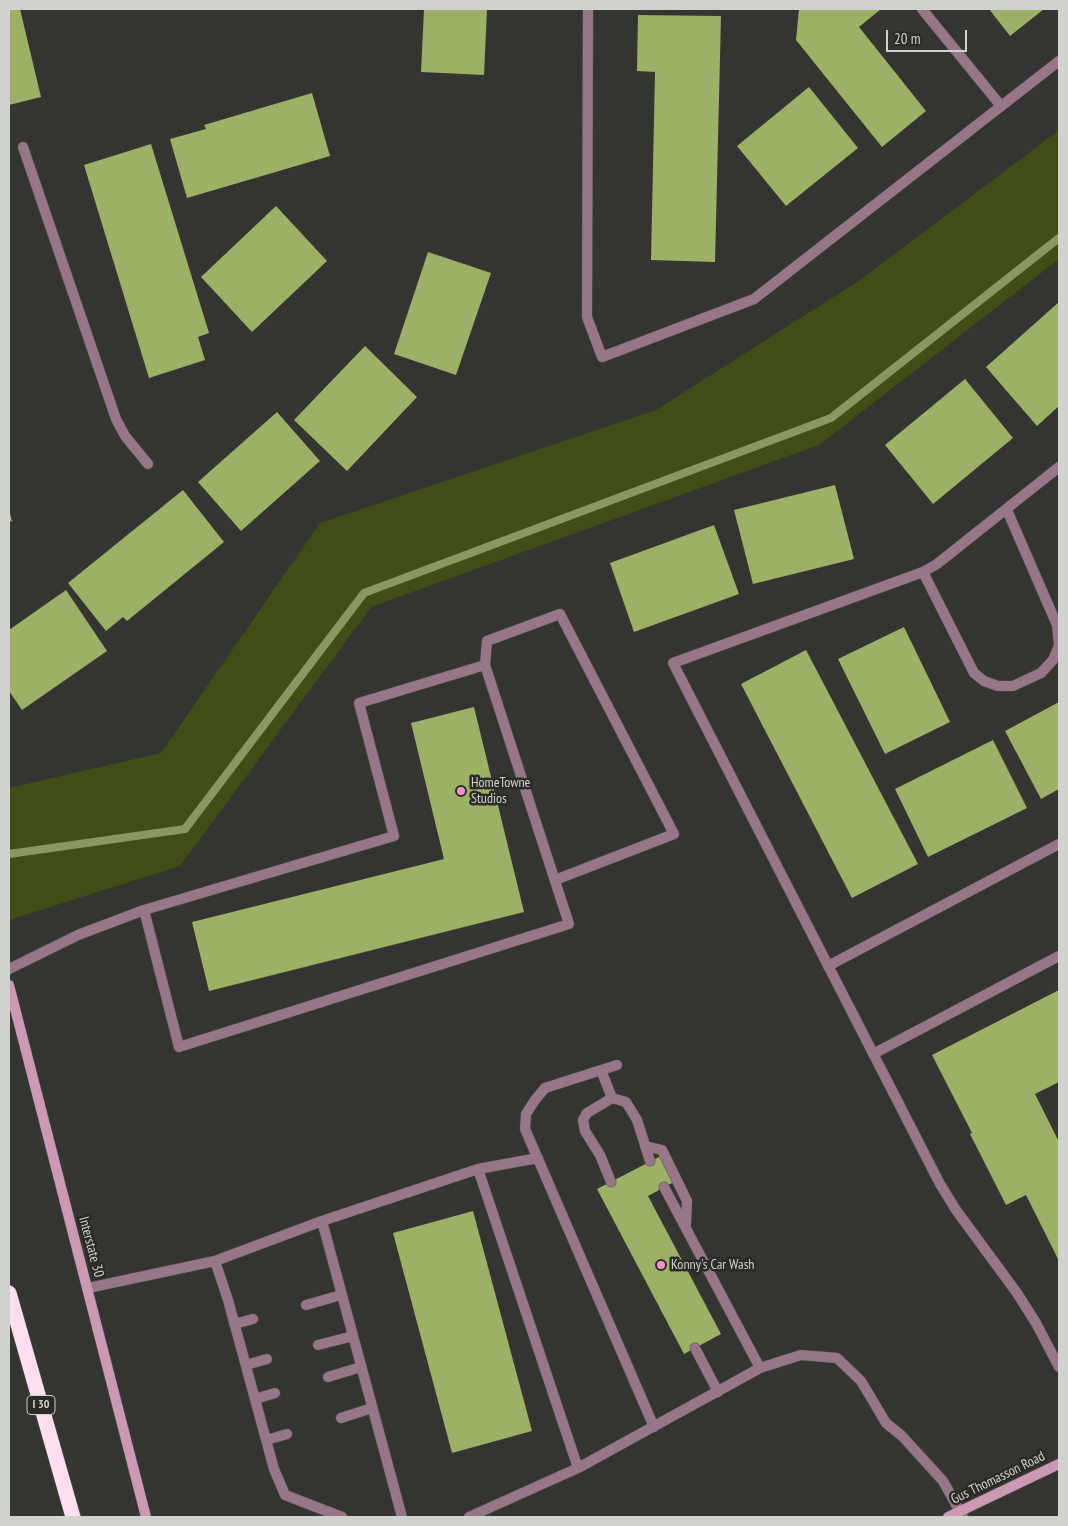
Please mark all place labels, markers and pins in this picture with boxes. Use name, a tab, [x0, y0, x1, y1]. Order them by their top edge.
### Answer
place label: HomeTowne Studios	[471, 775, 530, 808]
marker: HomeTowne Studios	[455, 785, 467, 797]
place label: Konny's Car Wash	[671, 1257, 755, 1273]
marker: Konny's Car Wash	[655, 1259, 667, 1271]

